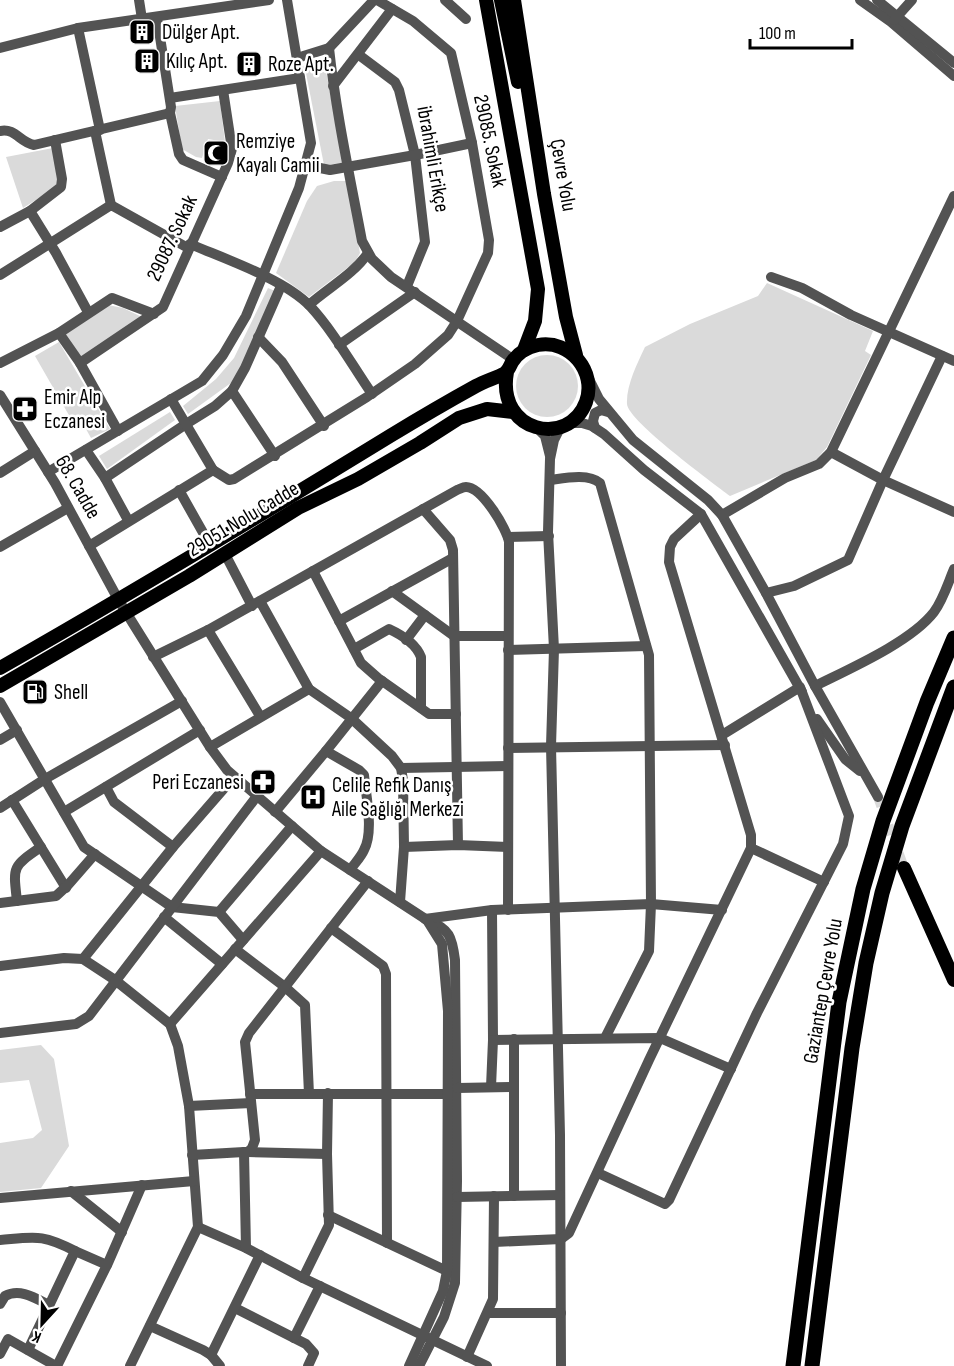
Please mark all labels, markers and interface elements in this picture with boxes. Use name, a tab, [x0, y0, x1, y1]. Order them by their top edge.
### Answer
scale bar	[750, 12, 852, 50]
building icon: Dülger Apt.	[127, 17, 157, 47]
place label: Dülger Apt.	[162, 20, 240, 45]
text: 100 m	[759, 23, 796, 44]
building icon: Kılıç Apt.	[132, 46, 162, 76]
place label: Kılıç Apt.	[166, 49, 228, 74]
building icon: Roze Apt.	[234, 49, 264, 79]
place label: Roze Apt.	[268, 52, 334, 77]
street label: 29085. Sokak	[468, 92, 512, 190]
street label: ibrahimli Erikçe	[411, 104, 455, 214]
place label: Remziye Kayalı Camii	[236, 129, 320, 178]
street label: Çevre Yolu	[544, 137, 582, 213]
mosque icon: Remziye Kayalı Camii	[201, 138, 231, 168]
street label: 29087. Sokak	[141, 191, 203, 285]
place label: Emir Alp Eczanesi	[44, 385, 105, 434]
pharmacy icon: Emir Alp Eczanesi	[10, 394, 40, 424]
street label: 68. Cadde	[50, 451, 106, 523]
street label: 29051 Nolu Cadde	[183, 476, 303, 562]
fuel station icon: Shell	[20, 677, 50, 707]
place label: Shell	[54, 680, 88, 705]
pharmacy icon: Peri Eczanesi	[248, 767, 278, 797]
place label: Peri Eczanesi	[152, 770, 244, 795]
place label: Celile Refik Danış Aile Sağlığı Merkezi	[331, 773, 464, 822]
hospital icon: Celile Refik Danış Aile Sağlığı Merkezi	[298, 782, 328, 812]
street label: Gaziantep Çevre Yolu	[798, 917, 848, 1065]
north arrow	[12, 1294, 72, 1354]
text: K	[30, 1326, 44, 1347]

